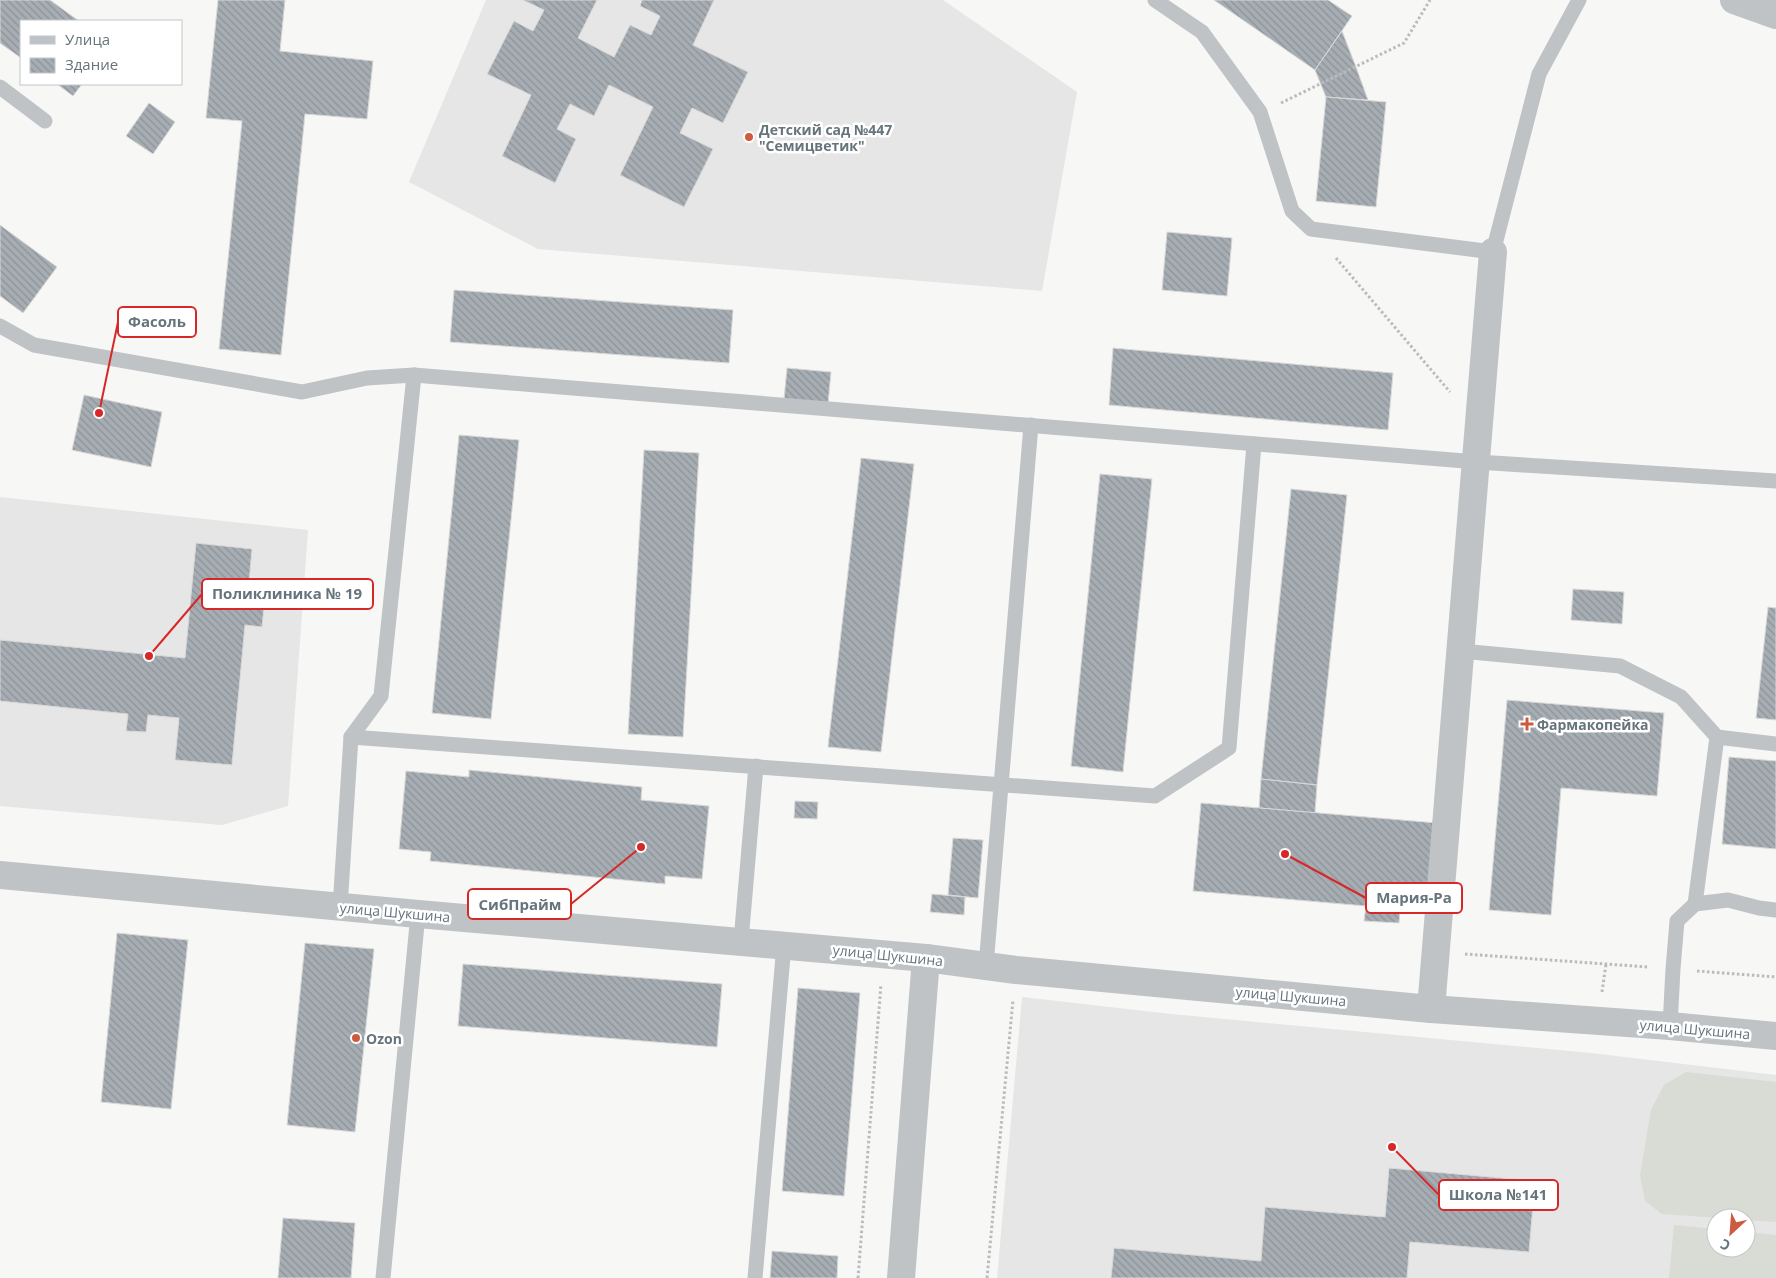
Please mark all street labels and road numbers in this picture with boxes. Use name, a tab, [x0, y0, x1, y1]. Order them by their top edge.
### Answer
street label: улица Шукшина	[339, 898, 451, 926]
street label: улица Шукшина	[832, 940, 944, 970]
street label: улица Шукшина	[1235, 982, 1347, 1010]
street label: улица Шукшина	[1639, 1015, 1751, 1043]

